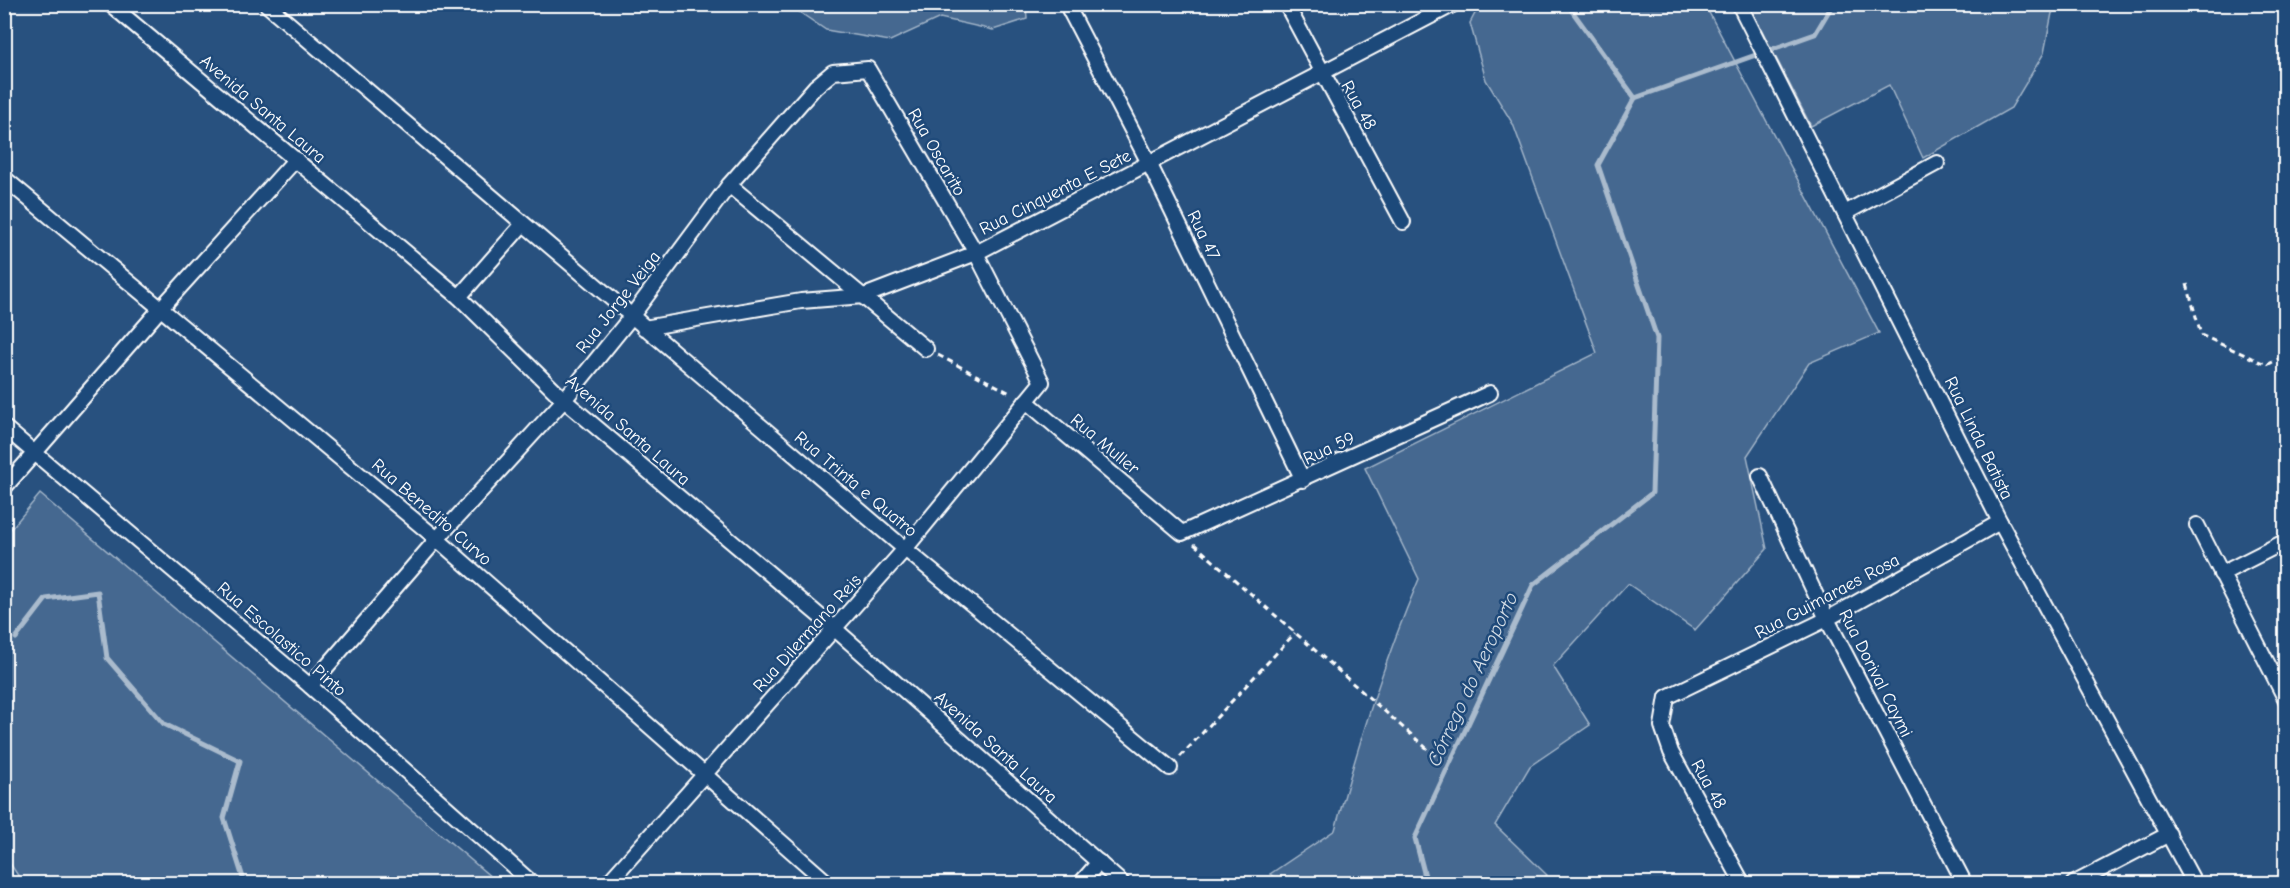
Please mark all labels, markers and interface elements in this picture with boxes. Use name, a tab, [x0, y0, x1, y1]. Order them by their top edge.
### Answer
street label: Avenida Santa Laura	[195, 51, 330, 168]
street label: Rua 48	[1336, 77, 1381, 134]
street label: Rua Oscarito	[903, 105, 970, 200]
street label: Rua Cinquenta E Sete	[976, 145, 1134, 240]
street label: Rua 47	[1183, 207, 1225, 264]
street label: Rua Jorge Veiga	[572, 247, 665, 358]
street label: Avenida Santa Laura	[561, 371, 694, 490]
street label: Rua Linda Batista	[1940, 373, 2017, 503]
street label: Rua Muller	[1066, 409, 1144, 480]
street label: Rua Trinta e Quatro	[790, 427, 921, 542]
street label: Rua 59	[1300, 427, 1358, 469]
street label: Rua Benedito Curvo	[367, 455, 496, 570]
street label: Rua Guimaraes Rosa	[1751, 549, 1903, 643]
street label: Rua Dilermano Reis	[749, 570, 866, 697]
street label: Rua Escolastico Pinto	[213, 578, 351, 701]
water label: Córrego do Aeroporto	[1422, 589, 1523, 770]
street label: Rua Dorival Caymi	[1834, 606, 1917, 741]
street label: Avenida Santa Laura	[930, 687, 1061, 808]
street label: Rua 48	[1686, 756, 1731, 813]

